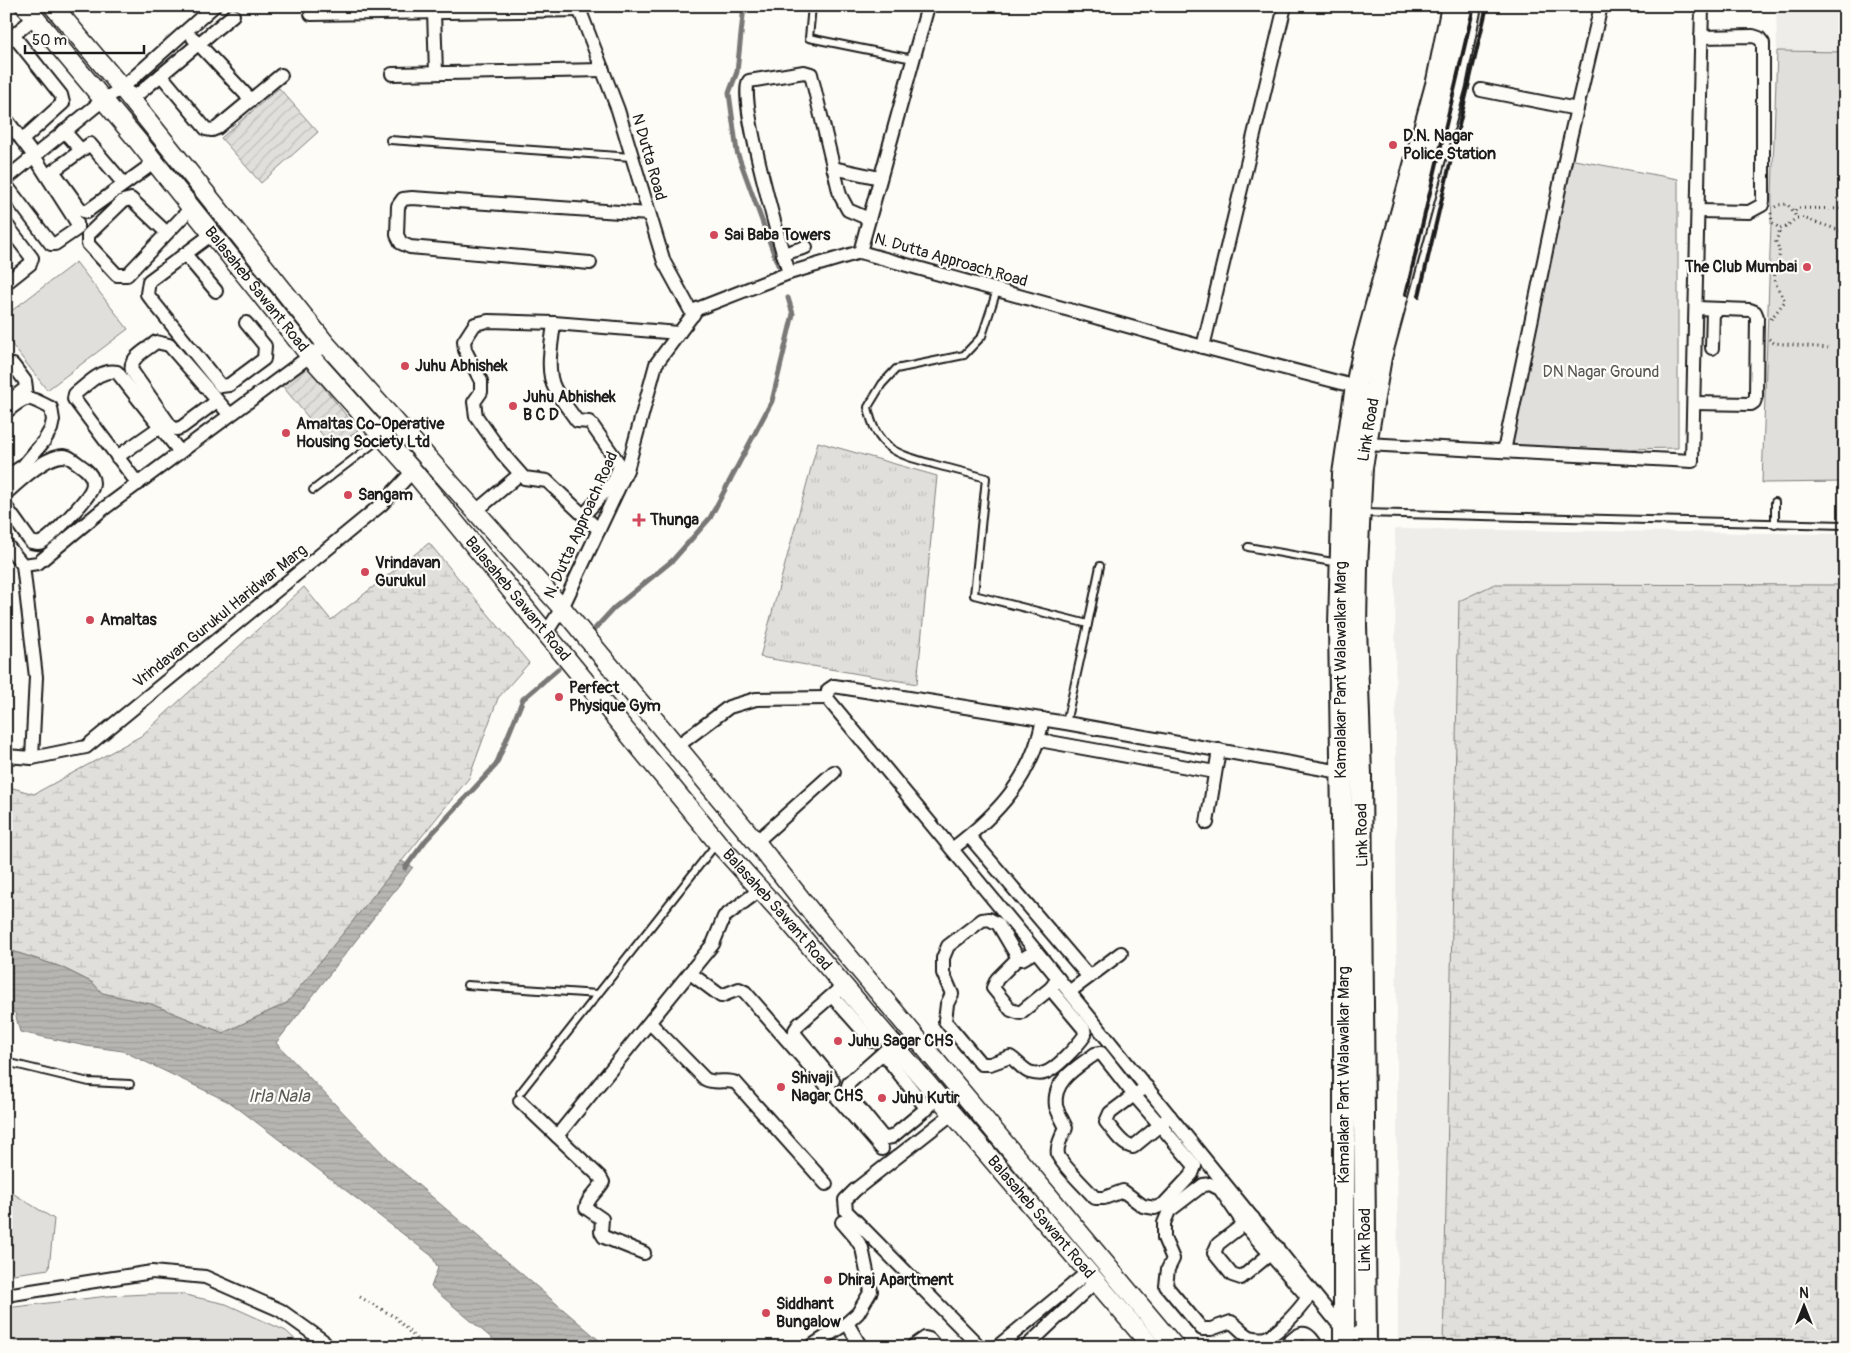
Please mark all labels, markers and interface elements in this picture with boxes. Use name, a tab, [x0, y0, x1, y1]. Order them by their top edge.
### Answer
scale bar	[25, 22, 144, 54]
text: 50 m	[32, 31, 67, 50]
street label: N Dutta Road	[627, 111, 671, 203]
place label: D.N. Nagar Police Station	[1403, 126, 1496, 164]
marker: D.N. Nagar Police Station	[1387, 139, 1399, 151]
street label: Balasaheb Sawant Road	[200, 222, 313, 356]
place label: Sai Baba Towers	[724, 225, 831, 245]
marker: Sai Baba Towers	[708, 229, 720, 241]
street label: N. Dutta Approach Road	[872, 229, 1030, 291]
place label: The Club Mumbai	[1684, 257, 1797, 277]
marker: The Club Mumbai	[1801, 261, 1813, 273]
place label: Juhu Abhishek	[415, 356, 508, 376]
marker: Juhu Abhishek	[399, 360, 411, 372]
park label: DN Nagar Ground	[1543, 362, 1659, 382]
place label: Juhu Abhishek B C D	[523, 387, 616, 425]
street label: Link Road	[1353, 396, 1384, 463]
marker: Juhu Abhishek B C D	[507, 400, 519, 412]
place label: Amaltas Co-Operative Housing Society Ltd	[296, 414, 446, 452]
marker: Amaltas Co-Operative Housing Society Ltd	[280, 427, 292, 439]
street label: N. Dutta Approach Road	[540, 449, 622, 601]
place label: Sangam	[358, 485, 413, 505]
marker: Sangam	[342, 489, 354, 501]
place label: Thunga	[649, 510, 700, 530]
marker: Thunga	[632, 513, 646, 527]
street label: Balasaheb Sawant Road	[461, 532, 575, 665]
street label: Vrindavan Gurukul Haridwar Marg	[129, 540, 311, 692]
place label: Vrindavan Gurukul	[375, 553, 441, 591]
street label: Kamalakar Pant Walawalkar Marg	[1331, 561, 1351, 779]
marker: Vrindavan Gurukul	[359, 566, 371, 578]
place label: Amaltas	[100, 610, 157, 630]
marker: Amaltas	[84, 614, 96, 626]
place label: Perfect Physique Gym	[569, 678, 661, 716]
marker: Perfect Physique Gym	[553, 691, 565, 703]
street label: Link Road	[1351, 803, 1373, 867]
street label: Balasaheb Sawant Road	[718, 845, 836, 975]
street label: Kamalakar Pant Walawalkar Marg	[1334, 966, 1354, 1184]
place label: Juhu Sagar CHS	[848, 1031, 954, 1051]
marker: Juhu Sagar CHS	[832, 1035, 844, 1047]
place label: Shivaji Nagar CHS	[791, 1068, 863, 1106]
marker: Shivaji Nagar CHS	[775, 1081, 787, 1093]
water label: Irla Nala	[248, 1085, 311, 1108]
place label: Juhu Kutir	[892, 1088, 960, 1108]
marker: Juhu Kutir	[876, 1092, 888, 1104]
street label: Balasaheb Sawant Road	[983, 1151, 1099, 1283]
street label: Link Road	[1355, 1208, 1375, 1272]
place label: Dhiraj Apartment	[838, 1270, 954, 1290]
marker: Dhiraj Apartment	[822, 1274, 834, 1286]
north arrow	[1778, 1280, 1828, 1330]
text: N	[1799, 1285, 1809, 1302]
place label: Siddhant Bungalow	[776, 1294, 841, 1332]
marker: Siddhant Bungalow	[760, 1307, 772, 1319]

